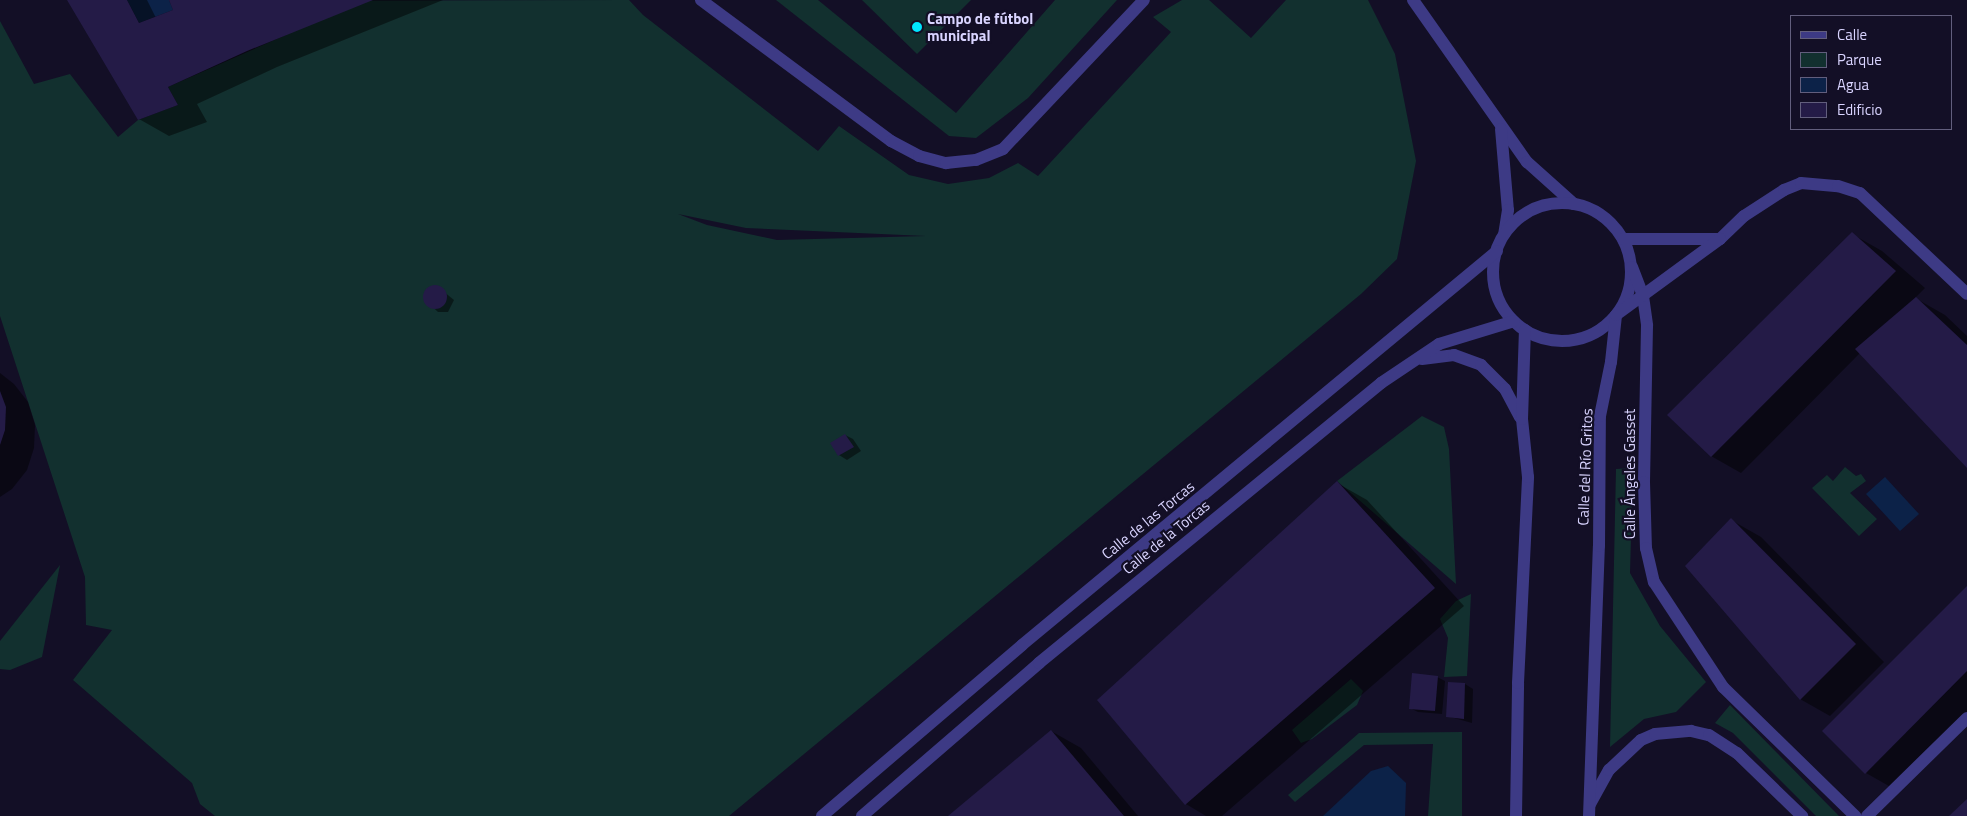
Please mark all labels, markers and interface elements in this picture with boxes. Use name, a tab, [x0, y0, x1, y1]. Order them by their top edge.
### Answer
place label: Campo de fútbol municipal	[927, 9, 1033, 44]
legend	[1790, 15, 1952, 130]
marker: Campo de fútbol municipal	[911, 21, 923, 33]
text: Calle	[1837, 23, 1867, 46]
text: Parque	[1837, 48, 1882, 71]
text: Agua	[1837, 73, 1869, 96]
text: Edificio	[1837, 98, 1882, 121]
street label: Calle del Río Gritos	[1574, 408, 1596, 526]
street label: Calle Ángeles Gasset	[1621, 409, 1639, 539]
street label: Calle de las Torcas	[1098, 477, 1198, 563]
street label: Calle de la Torcas	[1119, 496, 1213, 578]

